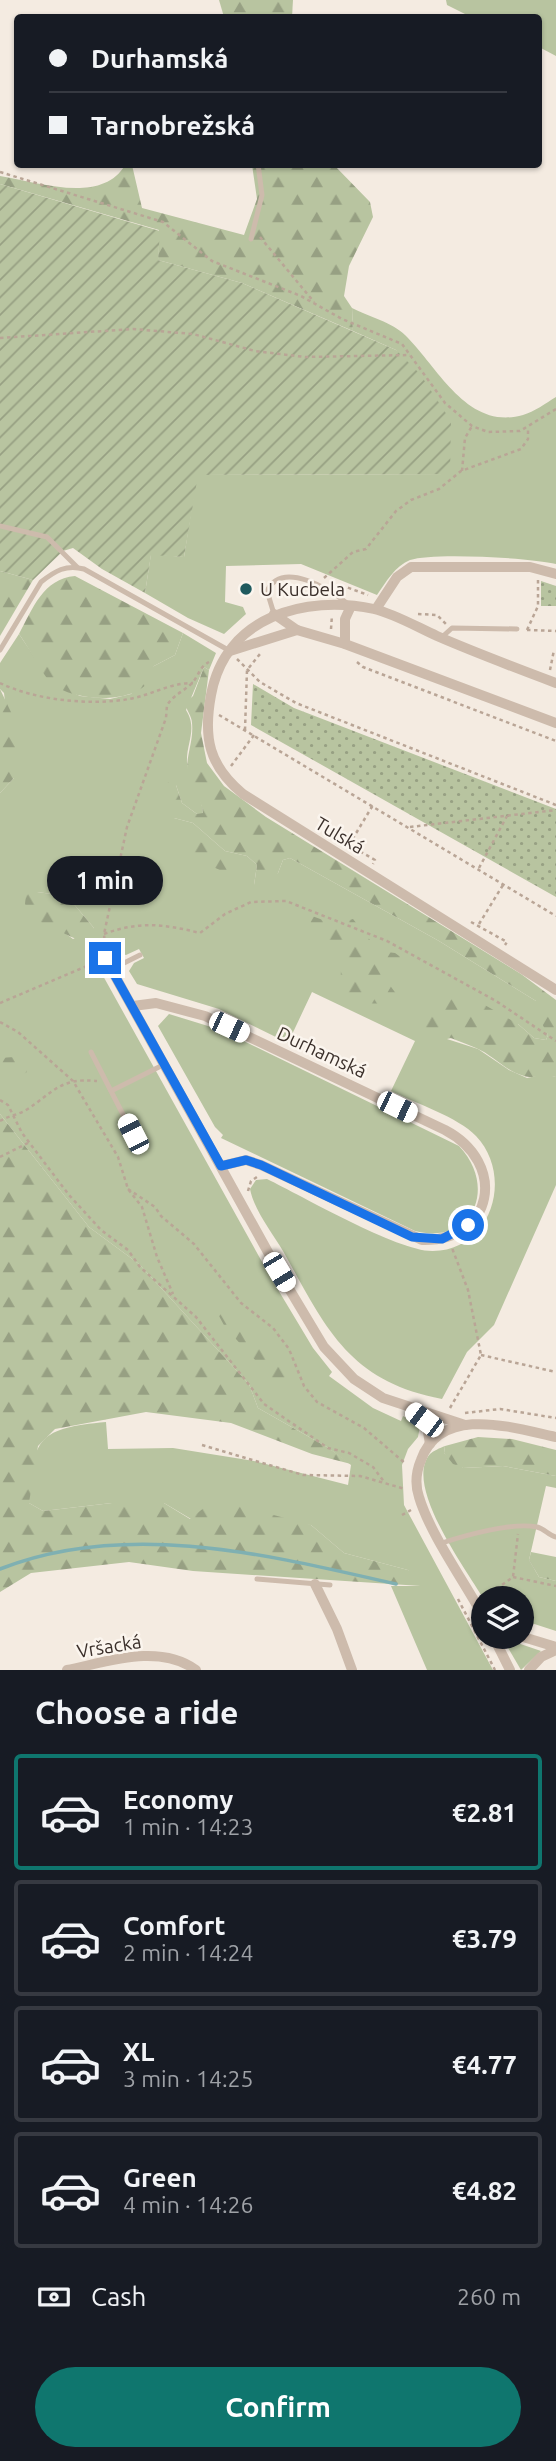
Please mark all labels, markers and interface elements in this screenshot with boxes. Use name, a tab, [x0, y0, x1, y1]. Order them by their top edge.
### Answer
text: Durhamská	[91, 44, 228, 73]
text: Tarnobrežská	[91, 111, 255, 140]
place label: U Kucbela	[260, 578, 345, 600]
marker: U Kucbela	[238, 581, 254, 597]
street label: Tulská	[311, 812, 369, 858]
callout: 1 min	[47, 856, 163, 906]
text: 1 min	[76, 868, 134, 893]
route end	[89, 942, 121, 974]
car	[206, 1009, 253, 1045]
street label: Durhamská	[274, 1022, 370, 1082]
car	[374, 1088, 421, 1126]
car	[115, 1111, 152, 1157]
route start	[452, 1209, 484, 1241]
car	[260, 1249, 299, 1295]
car	[401, 1399, 448, 1441]
map controls	[471, 1586, 534, 1649]
button: layers	[471, 1586, 534, 1649]
street label: Vršacká	[75, 1630, 143, 1662]
text: Choose a ride	[35, 1694, 238, 1730]
icon: car	[39, 1781, 102, 1844]
text: Economy	[123, 1785, 233, 1814]
text: €2.81	[452, 1798, 517, 1827]
text: 1 min · 14:23	[123, 1814, 254, 1839]
icon: car	[39, 1907, 102, 1970]
text: Comfort	[123, 1911, 226, 1940]
text: €3.79	[452, 1924, 517, 1953]
text: 2 min · 14:24	[123, 1940, 254, 1965]
icon: car	[39, 2033, 102, 2096]
text: XL	[123, 2037, 154, 2066]
text: €4.77	[452, 2050, 517, 2079]
text: 3 min · 14:25	[123, 2066, 254, 2091]
icon: car	[39, 2159, 102, 2222]
text: Green	[123, 2163, 197, 2192]
text: €4.82	[452, 2176, 517, 2205]
text: 4 min · 14:26	[123, 2192, 254, 2217]
icon: cash	[35, 2278, 73, 2316]
text: Cash	[91, 2282, 146, 2311]
text: 260 m	[457, 2284, 521, 2309]
button: Confirm	[35, 2367, 521, 2447]

